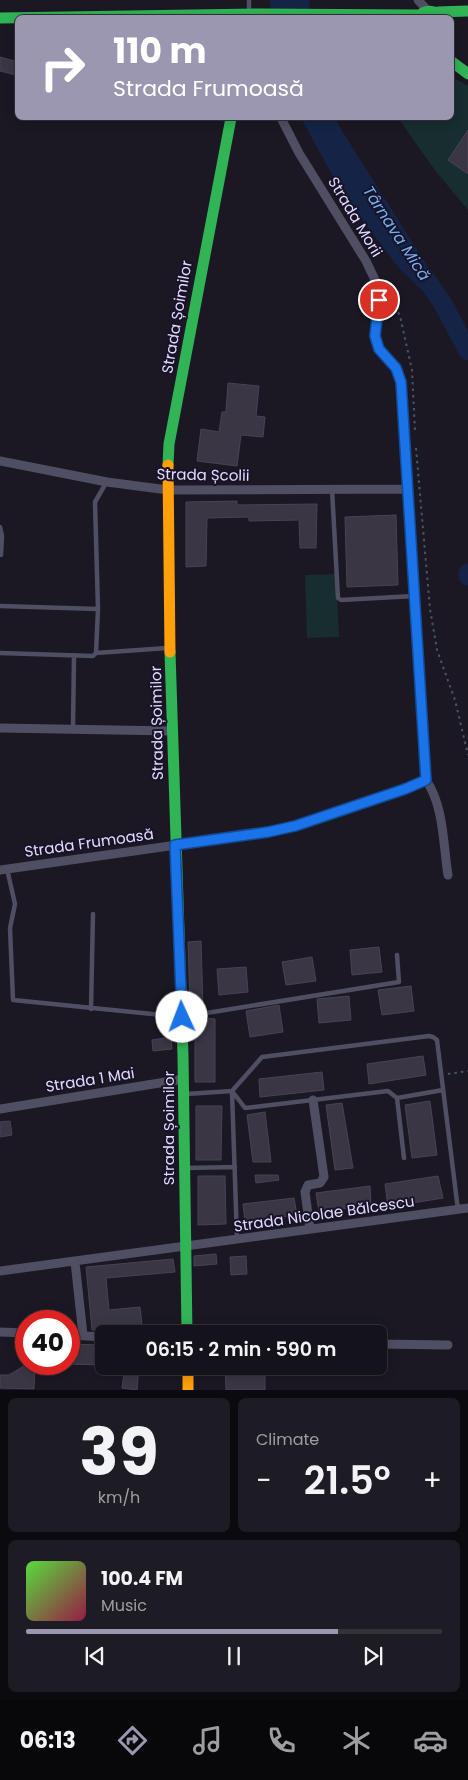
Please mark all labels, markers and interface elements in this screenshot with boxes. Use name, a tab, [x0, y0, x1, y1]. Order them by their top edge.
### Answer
text: 110 m	[113, 26, 207, 75]
icon: right	[30, 35, 95, 100]
text: Strada Frumoasă	[113, 73, 304, 104]
street label: Strada Morii	[323, 173, 388, 261]
water label: Târnava Mică	[357, 181, 436, 286]
street label: Strada Șoimilor	[156, 258, 197, 375]
pin	[358, 279, 400, 321]
icon: arrive	[365, 286, 393, 314]
street label: Strada Școlii	[156, 463, 250, 486]
street label: Strada Șoimilor	[145, 665, 168, 780]
street label: Strada Frumoasă	[23, 823, 155, 862]
position arrow	[155, 990, 207, 1042]
street label: Strada 1 Mai	[44, 1062, 136, 1097]
street label: Strada Șoimilor	[158, 1070, 179, 1185]
street label: Strada Nicolae Bălcescu	[232, 1190, 416, 1237]
speed limit sign: 40	[15, 1310, 80, 1375]
text: 06:15 · 2 min · 590 m	[146, 1336, 336, 1363]
text: 39	[79, 1407, 159, 1498]
text: Climate	[256, 1428, 319, 1451]
text: 21.5°	[304, 1454, 391, 1507]
text: −	[256, 1461, 271, 1500]
text: +	[423, 1461, 442, 1500]
text: km/h	[98, 1486, 140, 1509]
text: 100.4 FM	[101, 1565, 183, 1592]
text: Music	[101, 1594, 147, 1617]
icon: previous	[81, 1642, 109, 1670]
icon: pause	[220, 1642, 248, 1670]
icon: next	[359, 1642, 387, 1670]
icon: directions	[115, 1723, 150, 1758]
icon: music	[190, 1723, 225, 1758]
icon: phone	[264, 1723, 299, 1758]
icon: climate	[339, 1723, 374, 1758]
icon: car	[413, 1723, 448, 1758]
text: 06:13	[20, 1725, 76, 1756]

